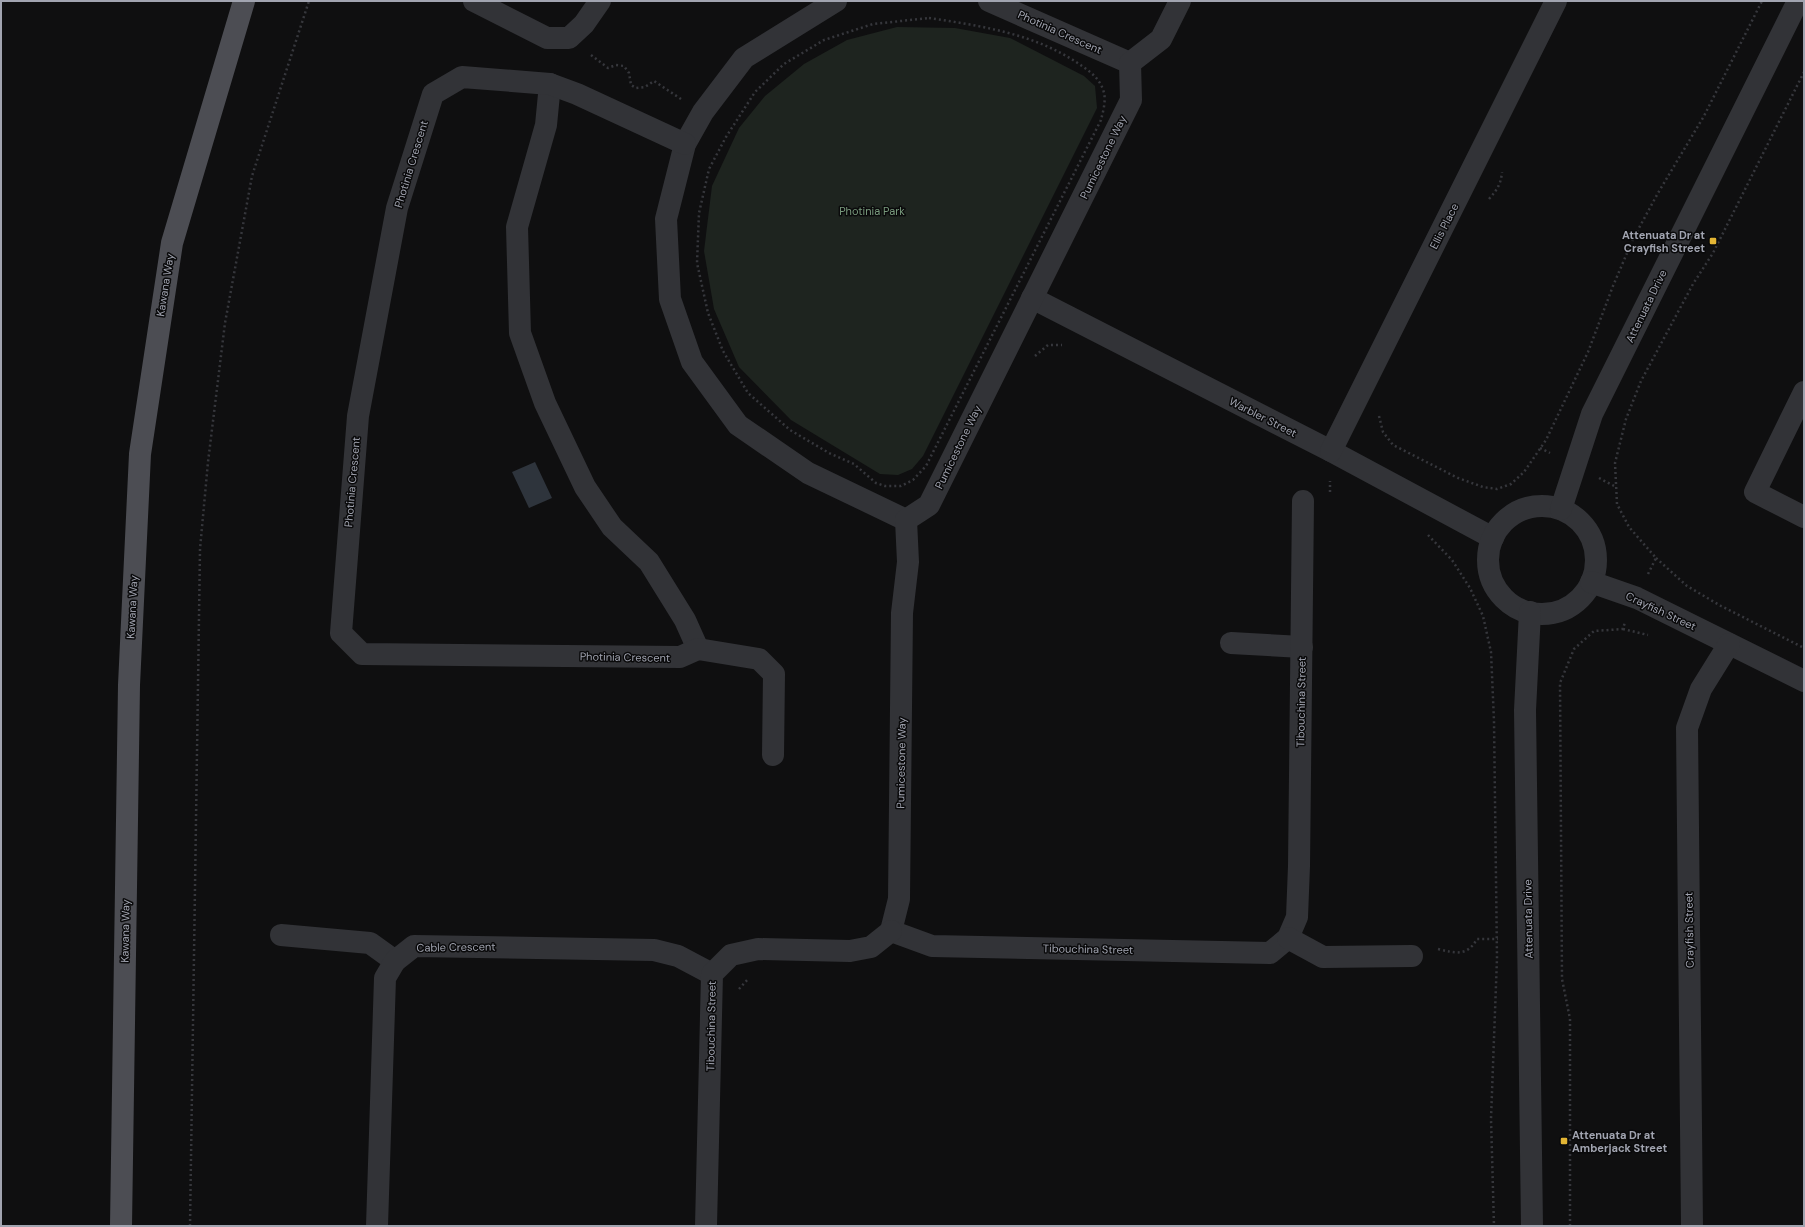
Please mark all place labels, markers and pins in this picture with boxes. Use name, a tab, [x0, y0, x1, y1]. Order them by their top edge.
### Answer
place label: Attenuata Dr at Crayfish Street	[1622, 228, 1705, 255]
marker: Attenuata Dr at Crayfish Street	[1708, 236, 1718, 246]
place label: Attenuata Dr at Amberjack Street	[1572, 1128, 1668, 1155]
marker: Attenuata Dr at Amberjack Street	[1559, 1136, 1569, 1146]

